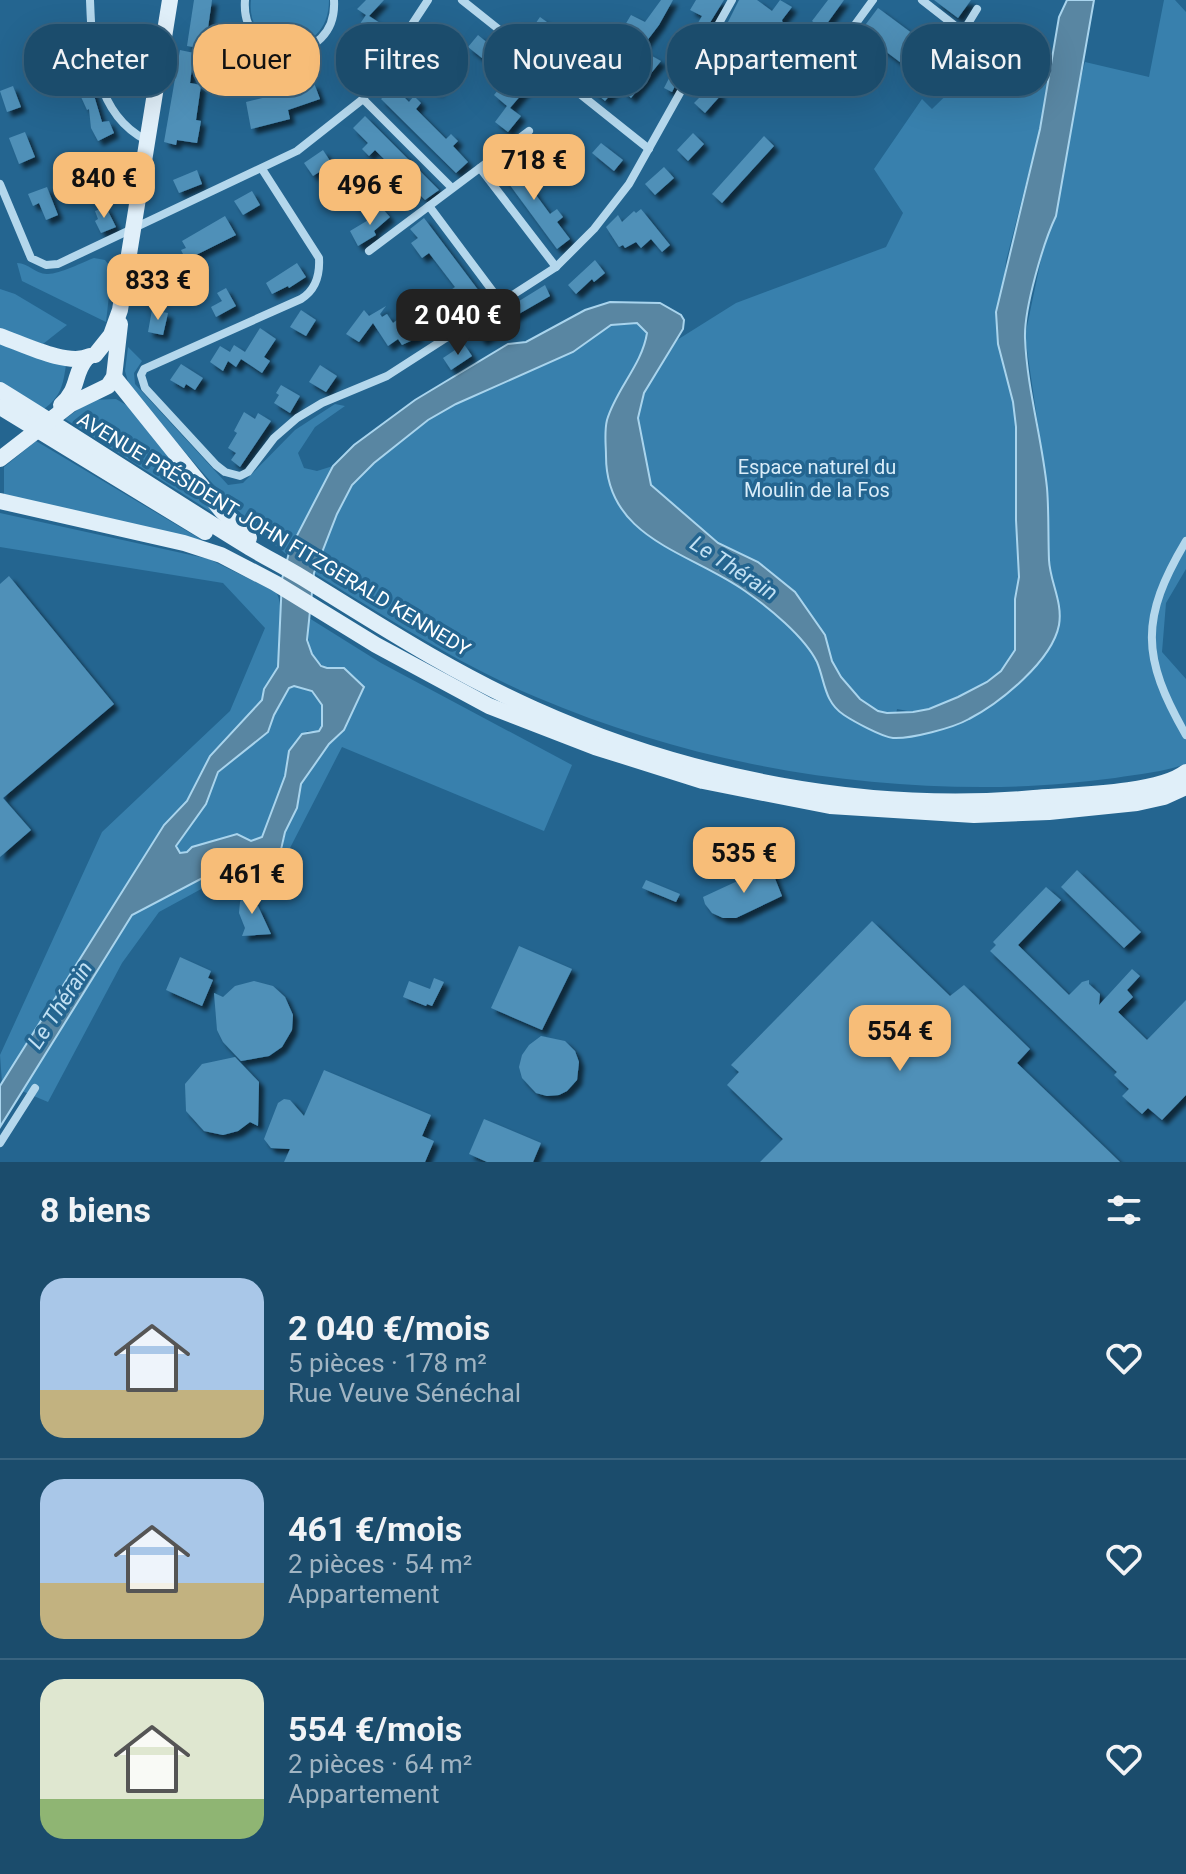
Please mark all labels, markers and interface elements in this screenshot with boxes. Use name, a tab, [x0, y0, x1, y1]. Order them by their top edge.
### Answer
chip: Acheter	[24, 24, 177, 96]
chip: Louer	[193, 24, 320, 96]
chip: Filtres	[336, 24, 468, 96]
chip: Nouveau	[484, 24, 651, 96]
chip: Appartement	[667, 24, 886, 96]
chip: Maison	[902, 24, 1050, 96]
pin: 718 €	[478, 134, 590, 202]
text: 718 €	[501, 145, 567, 175]
pin: 840 €	[48, 152, 160, 220]
pin: 496 €	[314, 159, 426, 227]
text: 840 €	[71, 163, 137, 193]
text: 496 €	[337, 170, 403, 200]
pin: 833 €	[102, 254, 214, 322]
text: 833 €	[125, 265, 191, 295]
pin: 2 040 €	[384, 289, 532, 357]
text: 2 040 €	[414, 300, 502, 330]
street label: AVENUE PRÉSIDENT JOHN FITZGERALD KENNEDY	[73, 407, 475, 661]
park label: Espace naturel du Moulin de la Fos	[738, 455, 896, 502]
water label: Le Thérain	[686, 531, 782, 605]
pin: 535 €	[688, 827, 800, 895]
text: 535 €	[711, 838, 777, 868]
pin: 461 €	[196, 848, 308, 916]
text: 461 €	[219, 859, 285, 889]
water label: Le Thérain	[23, 957, 97, 1053]
pin: 554 €	[844, 1005, 956, 1073]
text: 554 €	[867, 1016, 933, 1046]
icon: filters	[1102, 1188, 1146, 1232]
text: 8 biens	[40, 1190, 151, 1230]
text: 2 040 €/mois	[288, 1308, 490, 1348]
icon: home	[104, 1310, 200, 1406]
icon: heart	[1102, 1336, 1146, 1380]
text: 5 pièces · 178 m²	[288, 1348, 487, 1378]
text: Rue Veuve Sénéchal	[288, 1378, 521, 1408]
text: 461 €/mois	[288, 1509, 462, 1549]
icon: home	[104, 1511, 200, 1607]
icon: heart	[1102, 1537, 1146, 1581]
text: 2 pièces · 54 m²	[288, 1549, 472, 1579]
text: Appartement	[288, 1579, 440, 1609]
text: 554 €/mois	[288, 1709, 462, 1749]
icon: home	[104, 1711, 200, 1807]
icon: heart	[1102, 1737, 1146, 1781]
text: 2 pièces · 64 m²	[288, 1749, 472, 1779]
text: Appartement	[288, 1779, 440, 1809]

